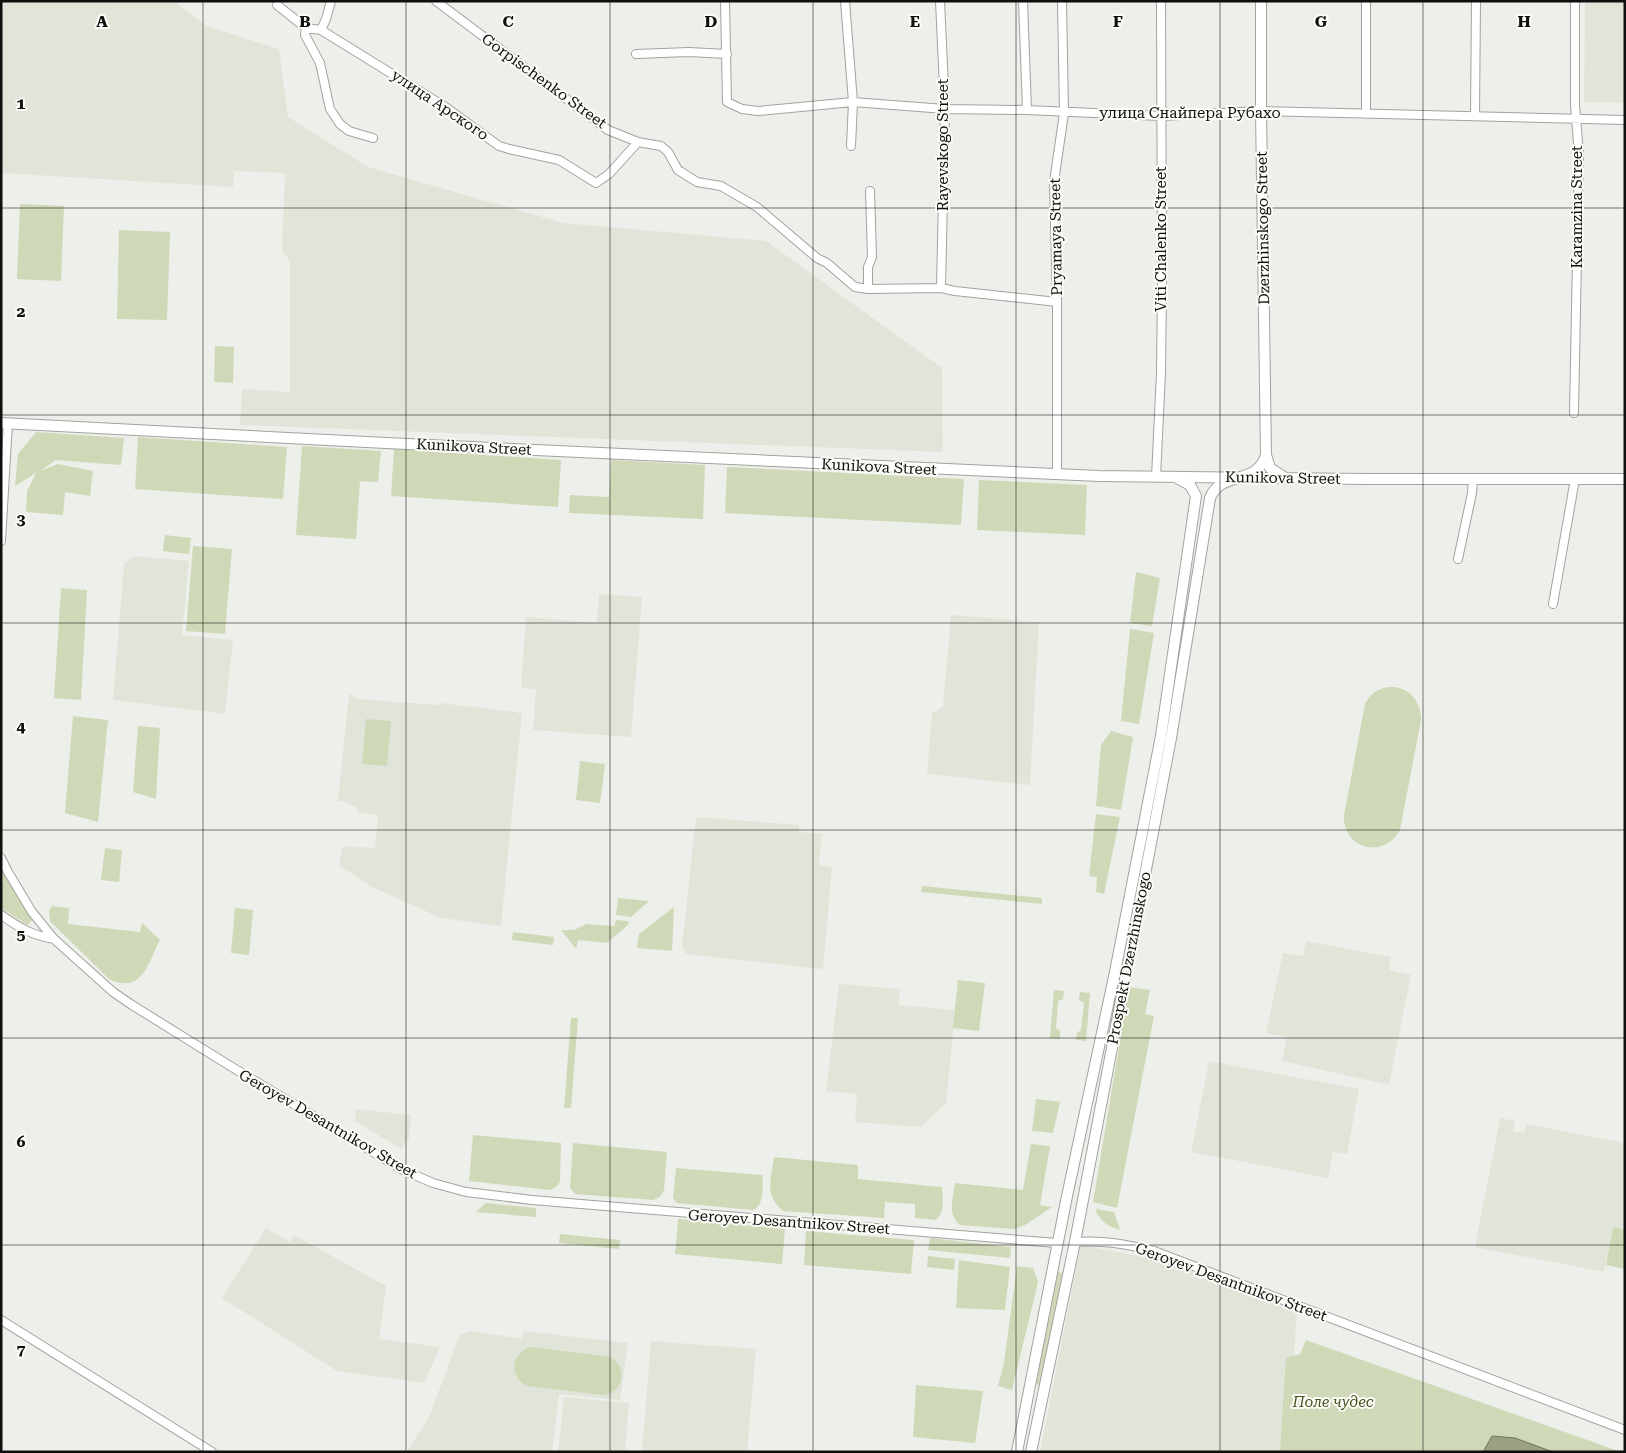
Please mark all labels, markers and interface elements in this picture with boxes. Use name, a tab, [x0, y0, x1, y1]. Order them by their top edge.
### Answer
text: A	[96, 12, 108, 31]
text: B	[299, 12, 311, 31]
text: C	[502, 12, 514, 31]
text: D	[705, 12, 718, 31]
text: E	[910, 12, 920, 31]
text: F	[1113, 12, 1123, 31]
text: G	[1315, 12, 1328, 31]
text: H	[1517, 12, 1531, 31]
street label: Gorpischenko Street	[478, 30, 610, 133]
street label: улица Арского	[388, 66, 492, 144]
street label: Rayevskogo Street	[934, 78, 952, 211]
text: 1	[17, 94, 26, 113]
street label: улица Снайпера Рубахо	[1099, 104, 1281, 122]
street label: Karamzina Street	[1568, 145, 1586, 269]
street label: Dzerzhinskogo Street	[1253, 151, 1273, 305]
street label: Viti Chalenko Street	[1152, 166, 1170, 312]
street label: Pryamaya Street	[1046, 178, 1066, 296]
text: 2	[17, 302, 26, 321]
street label: Kunikova Street	[416, 435, 533, 459]
street label: Kunikova Street	[821, 455, 938, 479]
street label: Kunikova Street	[1225, 468, 1341, 488]
text: 3	[17, 510, 26, 529]
text: 4	[17, 717, 26, 736]
street label: Prospekt Dzerzhinskogo	[1103, 870, 1155, 1046]
text: 5	[17, 925, 26, 944]
street label: Geroyev Desantnikov Street	[236, 1066, 421, 1183]
text: 6	[17, 1132, 26, 1151]
street label: Geroyev Desantnikov Street	[687, 1206, 891, 1238]
street label: Geroyev Desantnikov Street	[1133, 1239, 1330, 1325]
text: 7	[17, 1340, 26, 1359]
park label: Поле чудес	[1291, 1393, 1374, 1411]

